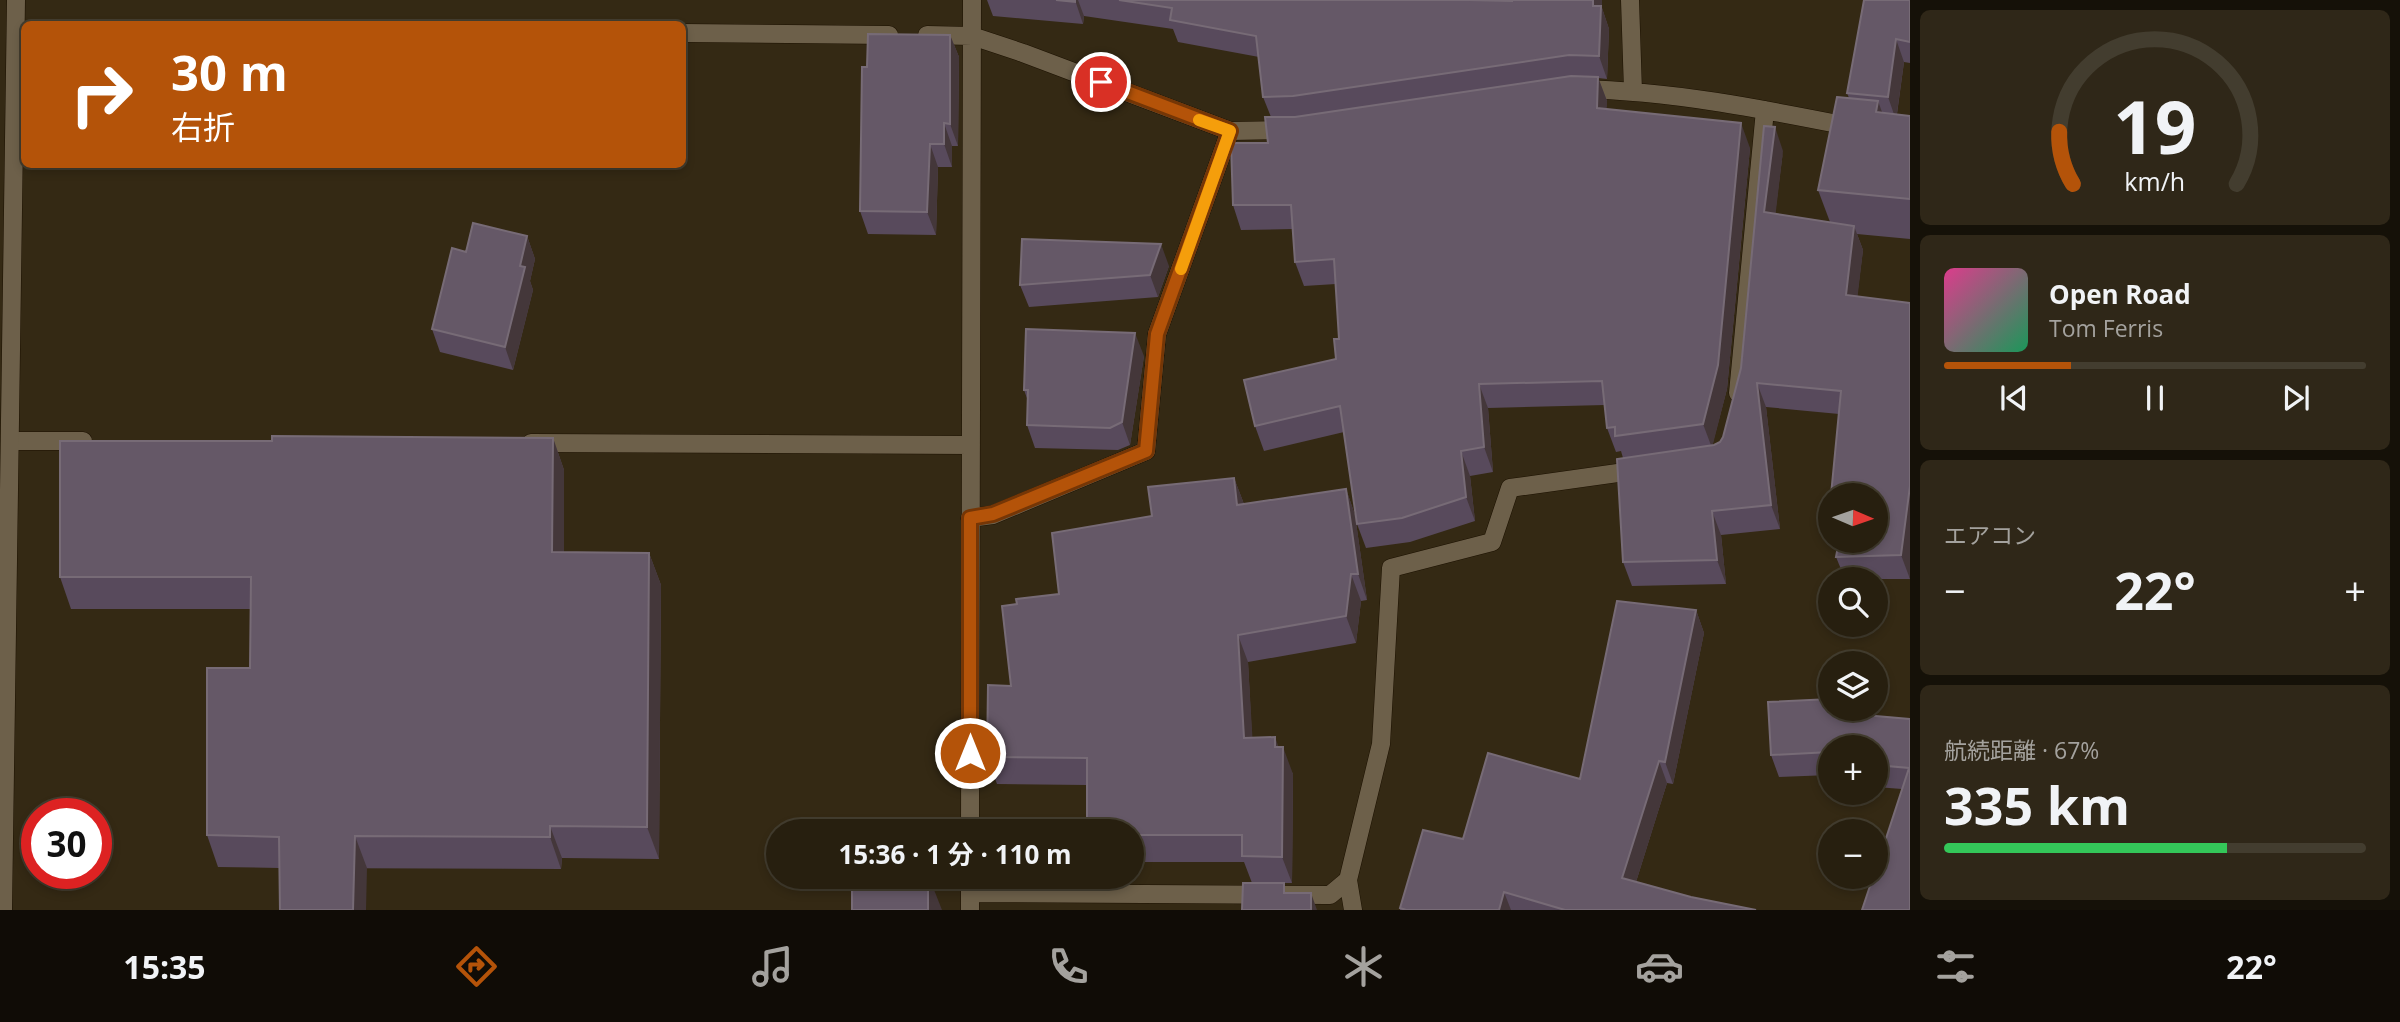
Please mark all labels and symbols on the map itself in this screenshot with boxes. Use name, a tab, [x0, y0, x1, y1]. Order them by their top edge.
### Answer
pin	[1071, 52, 1131, 112]
north arrow	[1818, 483, 1888, 553]
position arrow	[933, 716, 1007, 790]
speed limit sign: 30	[21, 798, 112, 889]

